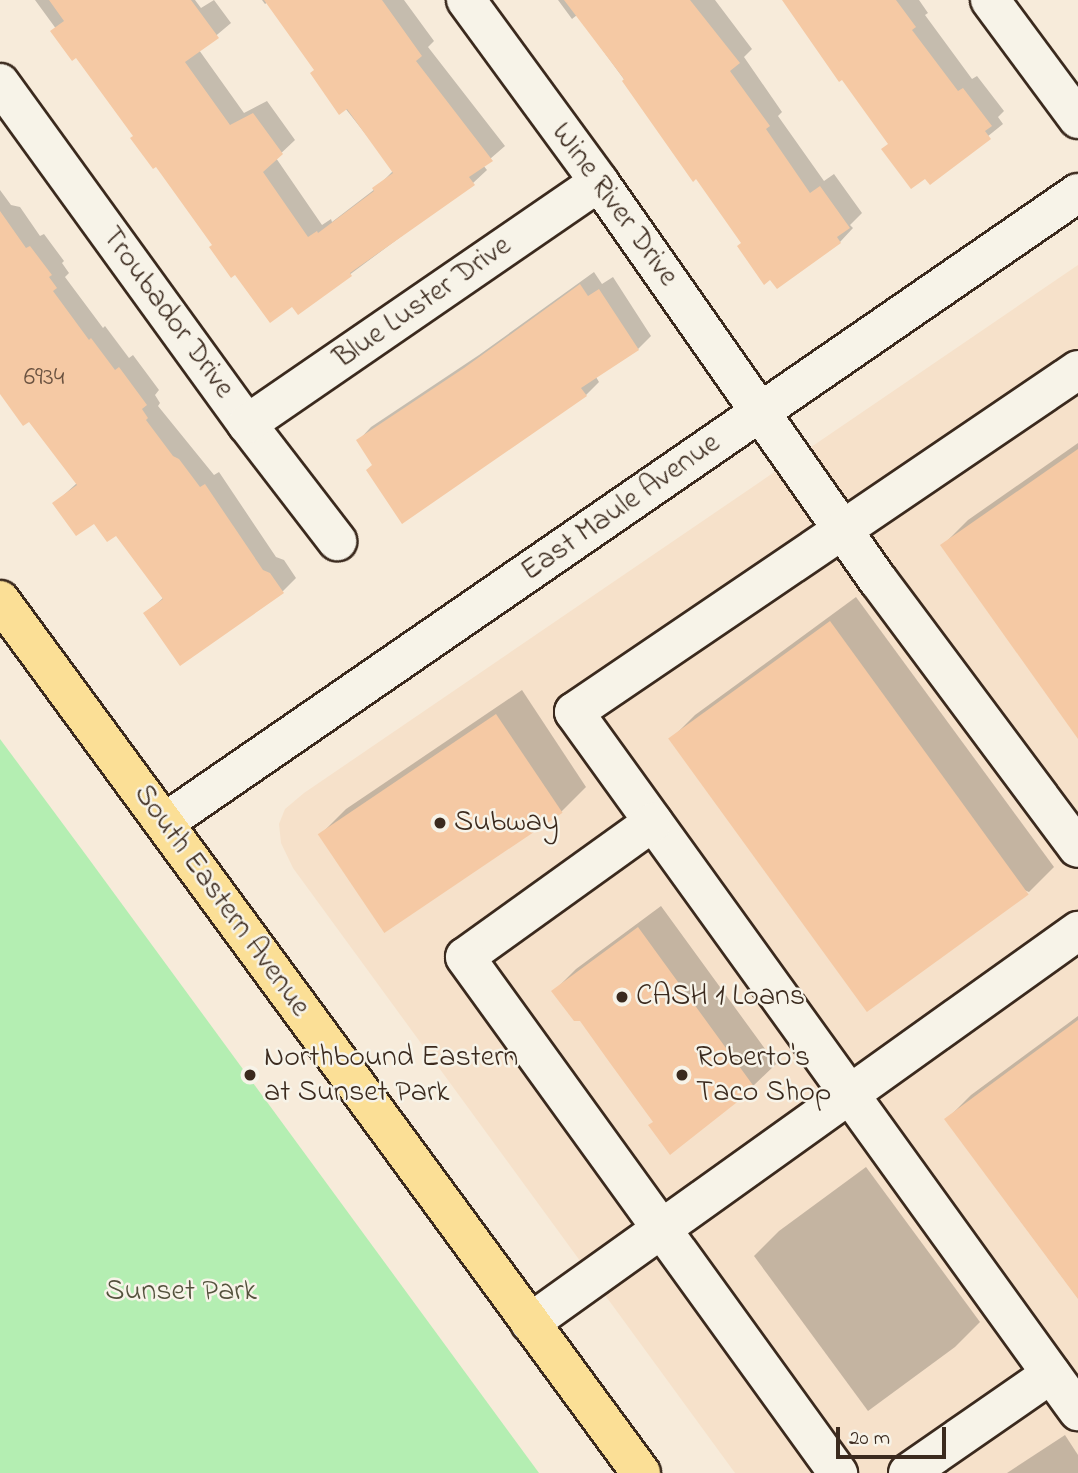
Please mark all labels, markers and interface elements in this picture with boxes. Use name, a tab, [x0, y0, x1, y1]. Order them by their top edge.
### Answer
street label: Wine River Drive	[543, 116, 685, 294]
street label: Troubador Drive	[93, 220, 241, 406]
street label: Blue Luster Drive	[328, 229, 518, 377]
house number: 6934	[24, 363, 64, 395]
street label: East Maule Avenue	[515, 426, 727, 590]
street label: South Eastern Avenue	[125, 778, 317, 1024]
place label: Subway	[454, 805, 559, 841]
marker: Subway	[432, 815, 448, 831]
place label: CASH 1 Loans	[636, 979, 805, 1015]
marker: CASH 1 Loans	[614, 989, 630, 1005]
place label: Northbound Eastern at Sunset Park	[264, 1040, 518, 1110]
place label: Roberto's Taco Shop	[696, 1040, 831, 1110]
marker: Northbound Eastern at Sunset Park	[242, 1067, 258, 1083]
marker: Roberto's Taco Shop	[674, 1067, 690, 1083]
park label: Sunset Park	[105, 1274, 257, 1310]
scale bar	[840, 1414, 950, 1458]
text: 20 m	[849, 1424, 890, 1454]

